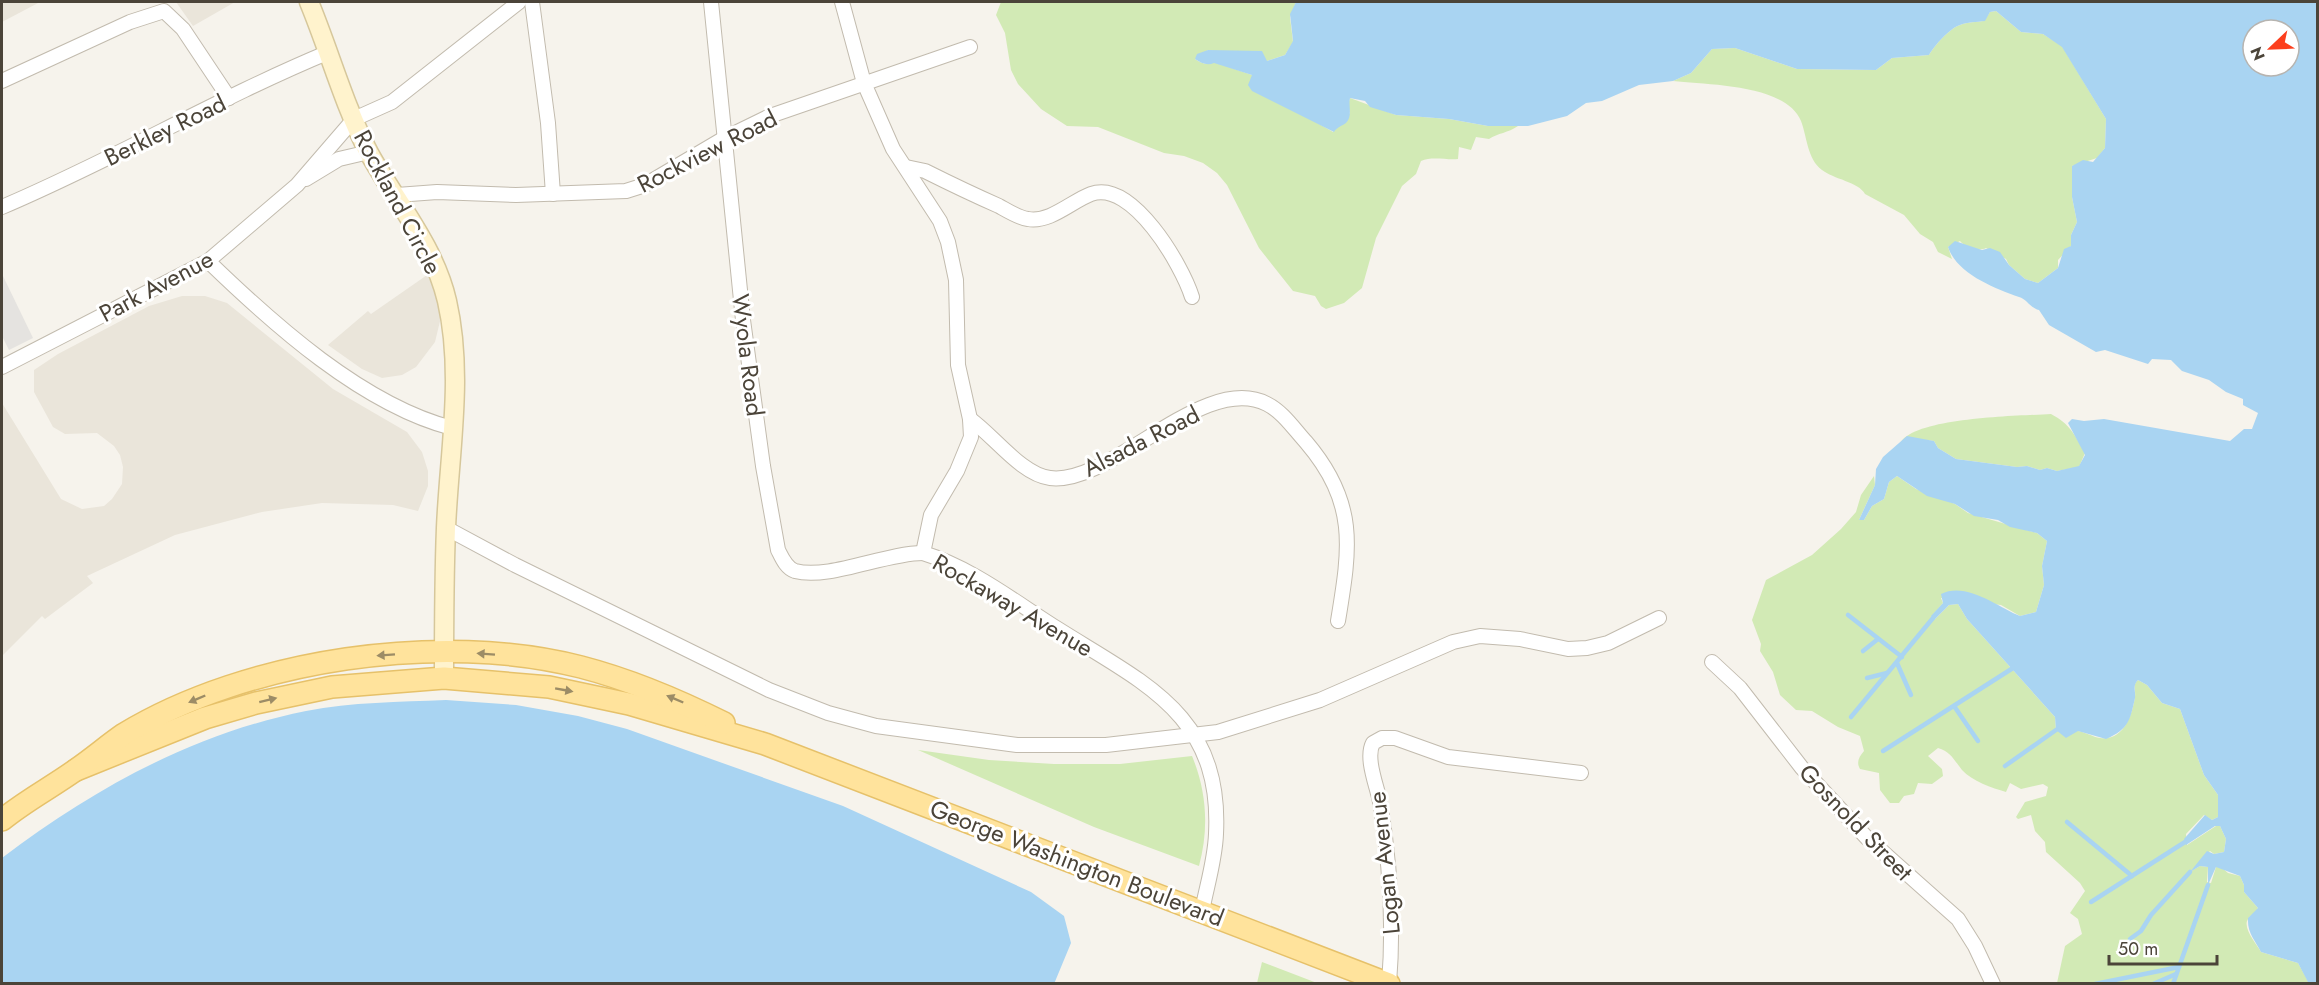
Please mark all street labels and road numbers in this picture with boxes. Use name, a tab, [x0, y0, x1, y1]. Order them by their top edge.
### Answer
street label: Berkley Road	[98, 85, 232, 175]
street label: Rockview Road	[631, 101, 783, 201]
street label: Rockland Circle	[345, 124, 451, 280]
street label: Park Avenue	[93, 241, 219, 331]
street label: Wyola Road	[723, 292, 773, 418]
street label: Alsada Road	[1077, 397, 1205, 485]
street label: Rockaway Avenue	[926, 545, 1100, 665]
street label: Gosnold Street	[1791, 756, 1921, 889]
street label: Logan Avenue	[1359, 790, 1409, 936]
street label: George Washington Boulevard	[925, 791, 1229, 935]

